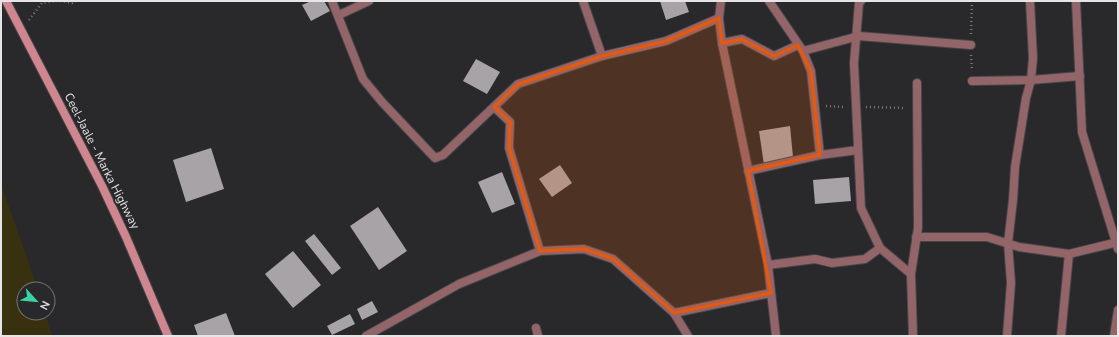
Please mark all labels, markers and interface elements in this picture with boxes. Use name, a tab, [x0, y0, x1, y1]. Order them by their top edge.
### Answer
street label: Ceel-Jaale - Marka Highway	[61, 90, 144, 233]
north arrow	[16, 281, 56, 321]
text: N	[36, 298, 53, 312]

